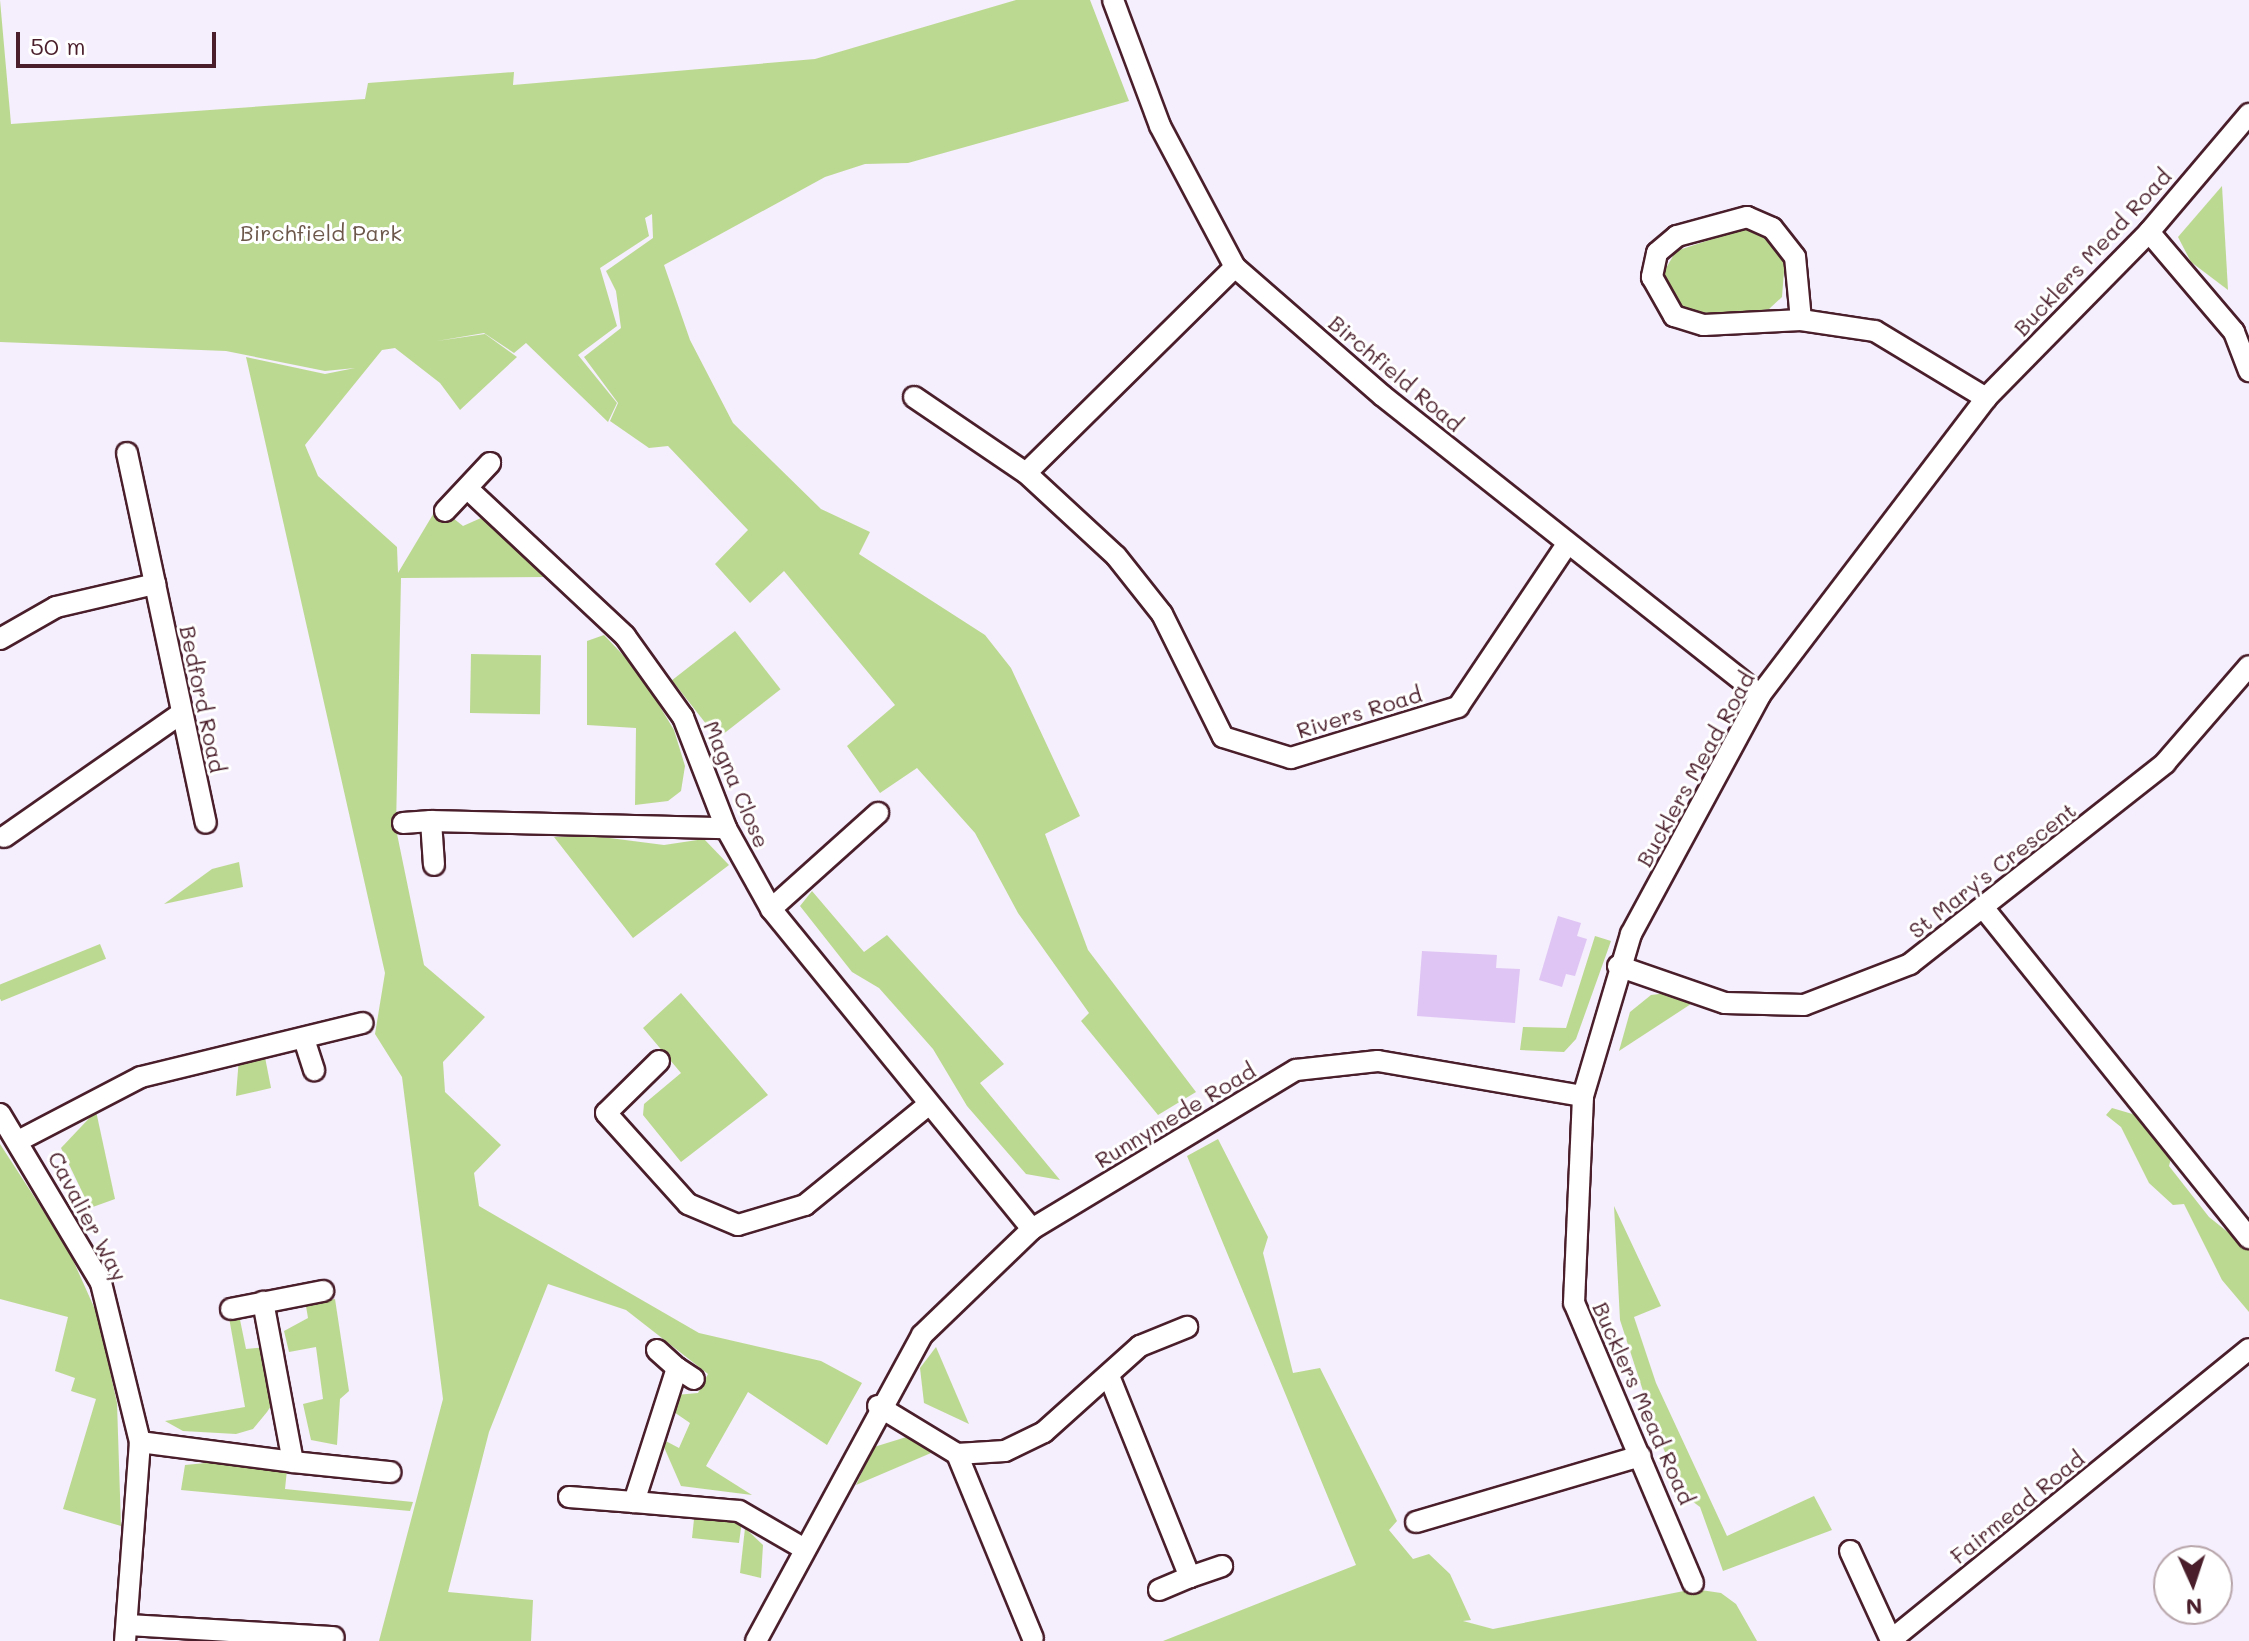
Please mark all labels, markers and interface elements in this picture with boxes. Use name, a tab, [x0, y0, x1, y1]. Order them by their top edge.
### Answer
scale bar	[20, 16, 220, 66]
text: 50 m	[30, 30, 86, 61]
street label: Bucklers Mead Road	[2008, 163, 2176, 341]
park label: Birchfield Park	[240, 220, 402, 246]
street label: Birchfield Road	[1324, 309, 1468, 437]
street label: Bedford Road	[175, 623, 231, 775]
street label: Bucklers Mead Road	[1630, 667, 1760, 871]
street label: Rivers Road	[1293, 680, 1425, 744]
street label: Magna Close	[698, 716, 776, 852]
street label: St Mary's Crescent	[1903, 797, 2081, 943]
street label: Runnymede Road	[1090, 1057, 1260, 1173]
street label: Cavalier Way	[43, 1147, 133, 1285]
street label: Bucklers Mead Road	[1587, 1298, 1701, 1508]
street label: Fairmead Road	[1945, 1445, 2089, 1569]
north arrow	[2153, 1545, 2233, 1625]
text: N	[2185, 1593, 2203, 1622]

